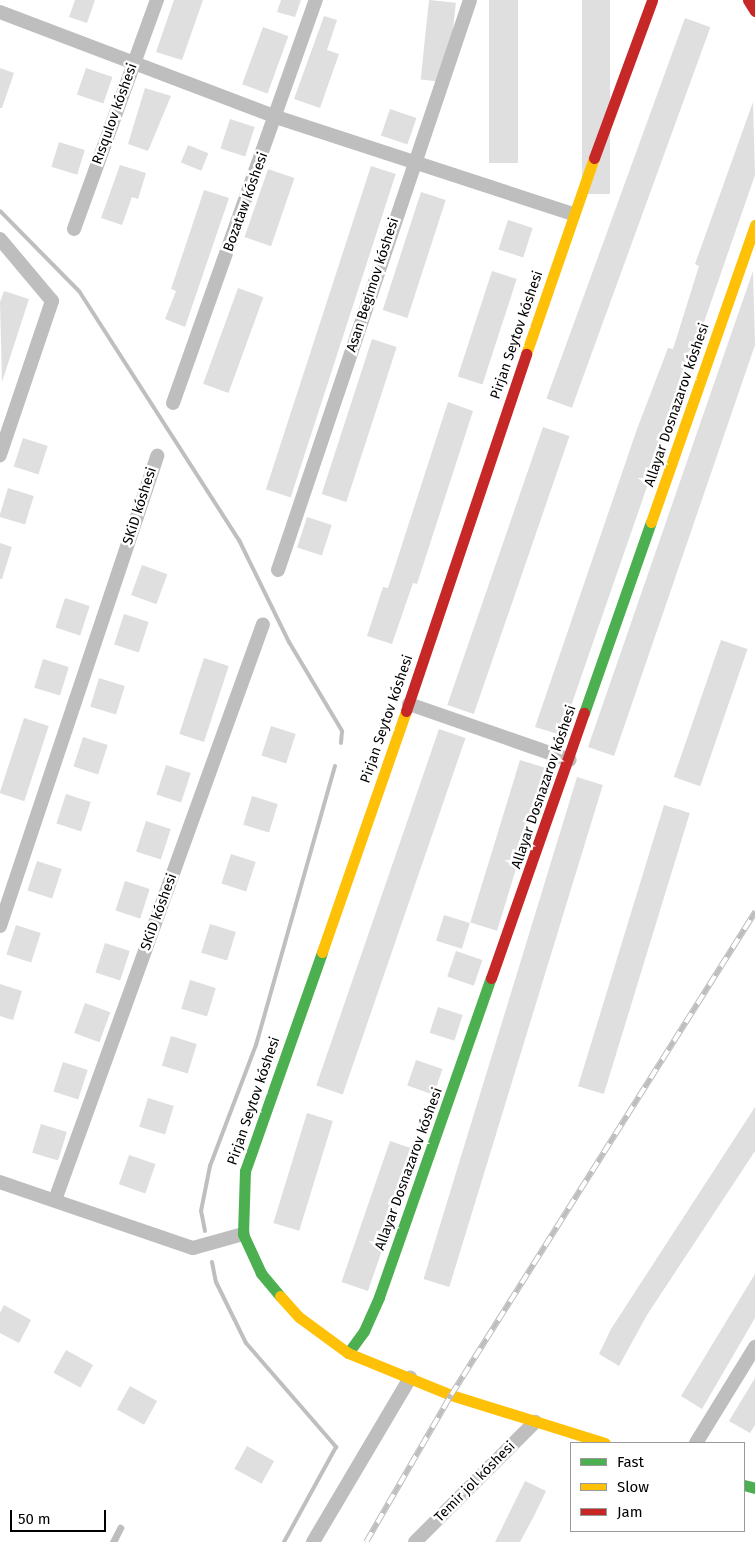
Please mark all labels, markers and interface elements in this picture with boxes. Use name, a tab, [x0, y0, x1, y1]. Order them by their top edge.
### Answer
street label: Rısqulov kóshesi	[89, 61, 141, 167]
street label: Bozataw kóshesi	[220, 150, 272, 254]
street label: Asan Begimov kóshesi	[343, 216, 403, 354]
street label: Pirjan Seytov kóshesi	[487, 269, 547, 401]
street label: Allayar Dosnazarov kóshesi	[641, 321, 713, 489]
street label: SKiD kóshesi	[120, 465, 160, 547]
street label: Pirjan Seytov kóshesi	[357, 653, 417, 785]
street label: Allayar Dosnazarov kóshesi	[508, 703, 580, 871]
street label: SKiD kóshesi	[137, 871, 181, 953]
street label: Pirjan Seytov kóshesi	[224, 1035, 284, 1167]
street label: Allayar Dosnazarov kóshesi	[372, 1085, 446, 1253]
street label: Temir jol kóshesi	[431, 1438, 519, 1526]
legend	[570, 1442, 745, 1532]
text: Fast	[617, 1453, 644, 1471]
text: Slow	[617, 1478, 649, 1496]
scale bar	[12, 1500, 109, 1532]
text: Jam	[617, 1503, 643, 1521]
text: 50 m	[18, 1510, 51, 1528]

